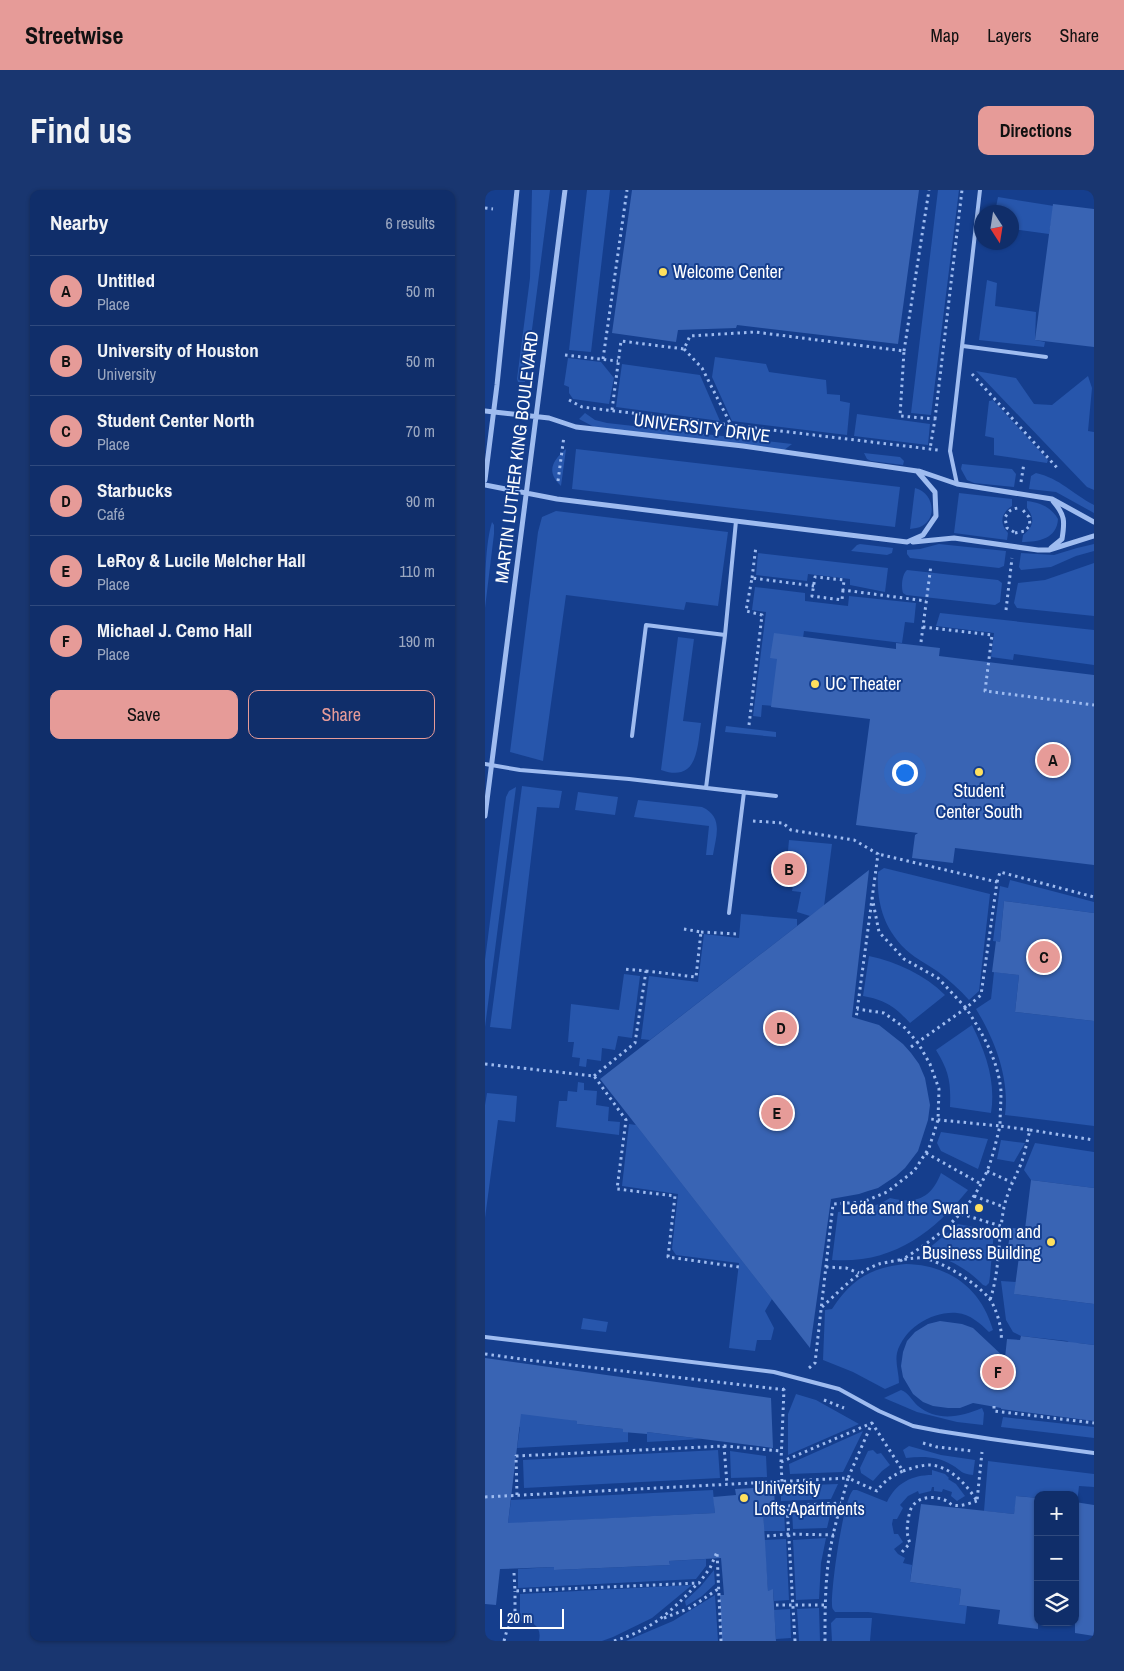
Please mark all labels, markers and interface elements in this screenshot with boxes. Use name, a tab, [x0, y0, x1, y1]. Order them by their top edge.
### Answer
text: Streetwise	[25, 19, 123, 51]
text: Map	[931, 23, 959, 48]
text: Layers	[987, 23, 1032, 48]
text: Share	[1060, 23, 1099, 48]
button: Directions	[978, 106, 1094, 155]
text: Find us	[30, 107, 132, 154]
north arrow	[974, 205, 1019, 250]
text: Nearby	[50, 208, 108, 237]
text: 6 results	[385, 212, 435, 234]
place label: Welcome Center	[673, 259, 783, 284]
marker: Welcome Center	[657, 266, 669, 278]
text: Untitled	[97, 267, 155, 293]
text: A	[61, 280, 71, 302]
text: 50 m	[406, 280, 435, 302]
text: Place	[97, 293, 130, 315]
street label: MARTIN LUTHER KING BOULEVARD	[489, 329, 544, 584]
text: University of Houston	[97, 337, 259, 363]
text: B	[61, 350, 71, 372]
text: 50 m	[406, 350, 435, 372]
text: University	[97, 363, 156, 385]
text: Student Center North	[97, 407, 255, 433]
street label: UNIVERSITY DRIVE	[632, 407, 772, 448]
text: C	[61, 420, 71, 442]
text: 70 m	[406, 420, 435, 442]
text: Place	[97, 433, 130, 455]
text: Starbucks	[97, 477, 172, 503]
text: D	[61, 490, 71, 512]
text: 90 m	[406, 490, 435, 512]
text: Café	[97, 503, 125, 525]
text: LeRoy & Lucile Melcher Hall	[97, 547, 306, 573]
text: E	[62, 560, 70, 582]
text: 110 m	[399, 560, 435, 582]
text: Place	[97, 573, 130, 595]
text: Michael J. Cemo Hall	[97, 617, 252, 643]
text: F	[62, 630, 70, 652]
text: 190 m	[399, 630, 435, 652]
text: Place	[97, 643, 130, 665]
place label: UC Theater	[825, 671, 901, 696]
marker: UC Theater	[809, 678, 821, 690]
button: Save	[50, 690, 238, 739]
button: Share	[248, 690, 435, 739]
pin: A	[1037, 741, 1069, 779]
your location	[892, 760, 918, 786]
marker: Student Center South	[973, 766, 985, 778]
place label: Student Center South	[936, 778, 1022, 824]
pin: B	[773, 850, 805, 888]
pin: C	[1028, 938, 1060, 976]
pin: D	[765, 1009, 797, 1047]
pin: E	[761, 1094, 793, 1132]
place label: Leda and the Swan	[842, 1195, 969, 1220]
marker: Leda and the Swan	[973, 1202, 985, 1214]
place label: Classroom and Business Building	[922, 1219, 1042, 1265]
marker: Classroom and Business Building	[1045, 1236, 1057, 1248]
pin: F	[982, 1353, 1014, 1391]
place label: University Lofts Apartments	[754, 1475, 865, 1521]
map controls	[1034, 1491, 1079, 1626]
button: +	[1034, 1491, 1079, 1536]
marker: University Lofts Apartments	[738, 1492, 750, 1504]
button: −	[1034, 1536, 1079, 1581]
button: layers	[1034, 1581, 1079, 1626]
scale bar	[500, 1606, 564, 1629]
text: 20 m	[507, 1609, 533, 1627]

